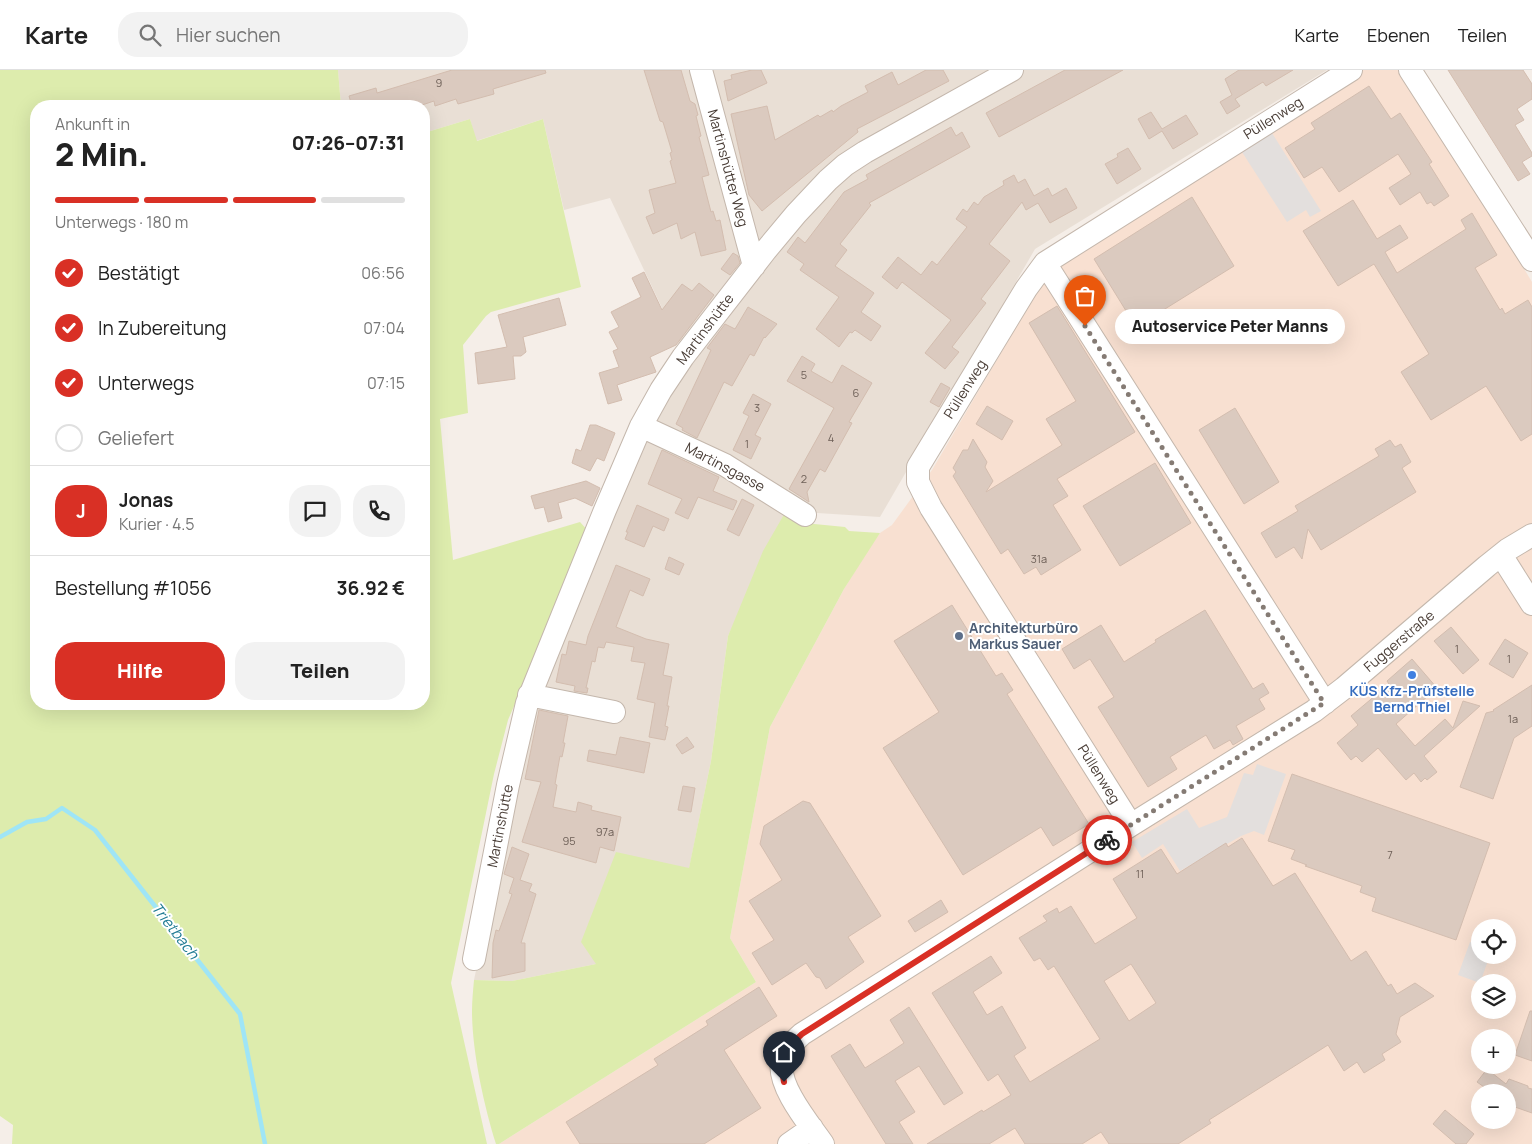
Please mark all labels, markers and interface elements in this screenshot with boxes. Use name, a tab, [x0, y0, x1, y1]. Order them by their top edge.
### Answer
search box	[118, 12, 468, 57]
text: Karte	[25, 18, 88, 51]
icon: search	[136, 21, 164, 49]
text: Hier suchen	[176, 22, 280, 48]
text: Karte	[1295, 23, 1339, 47]
text: Ebenen	[1367, 23, 1430, 47]
text: Teilen	[1458, 23, 1507, 47]
house number: 9	[436, 75, 443, 90]
street label: Püllenweg	[1239, 92, 1306, 143]
street label: Martinshütter Weg	[704, 107, 753, 229]
text: Ankunft in	[55, 113, 130, 135]
text: 07:26–07:31	[292, 130, 405, 156]
text: 2 Min.	[55, 132, 148, 176]
text: Unterwegs · 180 m	[55, 211, 188, 233]
icon: check	[55, 259, 83, 287]
text: Bestätigt	[98, 260, 180, 286]
text: 06:56	[361, 262, 405, 284]
pin	[1064, 275, 1106, 326]
icon: bag	[1071, 282, 1099, 310]
street label: Martinshütte	[672, 289, 738, 368]
callout: Autoservice Peter Manns	[1115, 308, 1345, 344]
icon: check	[55, 314, 83, 342]
text: In Zubereitung	[98, 315, 226, 341]
text: Autoservice Peter Manns	[1132, 315, 1328, 337]
text: 07:04	[363, 317, 405, 339]
street label: Püllenweg	[939, 355, 990, 422]
house number: 5	[801, 367, 807, 382]
icon: check	[55, 369, 83, 397]
text: Unterwegs	[98, 370, 194, 396]
text: 07:15	[367, 372, 405, 394]
house number: 6	[853, 385, 860, 400]
house number: 3	[754, 400, 760, 415]
text: Geliefert	[98, 425, 174, 451]
house number: 4	[828, 430, 834, 445]
house number: 1	[745, 436, 749, 451]
street label: Martinsgasse	[682, 437, 769, 496]
house number: 2	[801, 471, 807, 486]
button: chat	[289, 485, 341, 537]
button: phone	[353, 485, 405, 537]
text: Jonas	[119, 487, 173, 513]
text: J	[76, 498, 86, 524]
text: Kurier · 4.5	[119, 513, 195, 535]
house number: 31a	[1031, 551, 1047, 566]
text: Bestellung #1056	[55, 575, 212, 601]
text: 36.92 €	[336, 575, 405, 601]
street label: Fuggerstraße	[1359, 605, 1438, 676]
place label: Architekturbüro Markus Sauer	[969, 618, 1078, 653]
marker: Architekturbüro Markus Sauer	[953, 630, 965, 642]
house number: 1	[1455, 641, 1459, 656]
button: Hilfe	[55, 642, 225, 700]
button: Teilen	[235, 642, 405, 700]
house number: 1	[1507, 651, 1511, 666]
marker: KÜS Kfz-Prüfstelle Bernd Thiel	[1406, 669, 1418, 681]
place label: KÜS Kfz-Prüfstelle Bernd Thiel	[1350, 681, 1474, 716]
house number: 1a	[1508, 711, 1518, 726]
street label: Püllenweg	[1074, 740, 1125, 807]
street label: Martinshütte	[482, 783, 517, 869]
courier	[1082, 815, 1132, 865]
house number: 97a	[596, 824, 614, 839]
icon: bike	[1093, 826, 1121, 854]
house number: 95	[562, 833, 576, 848]
house number: 7	[1387, 847, 1393, 862]
house number: 11	[1136, 866, 1144, 881]
water label: Trietbach	[147, 898, 205, 964]
map controls	[1471, 919, 1516, 1129]
button: locate	[1471, 919, 1516, 964]
button: layers	[1471, 974, 1516, 1019]
button: +	[1471, 1029, 1516, 1074]
pin	[763, 1031, 805, 1082]
icon: home	[770, 1038, 798, 1066]
button: −	[1471, 1084, 1516, 1129]

